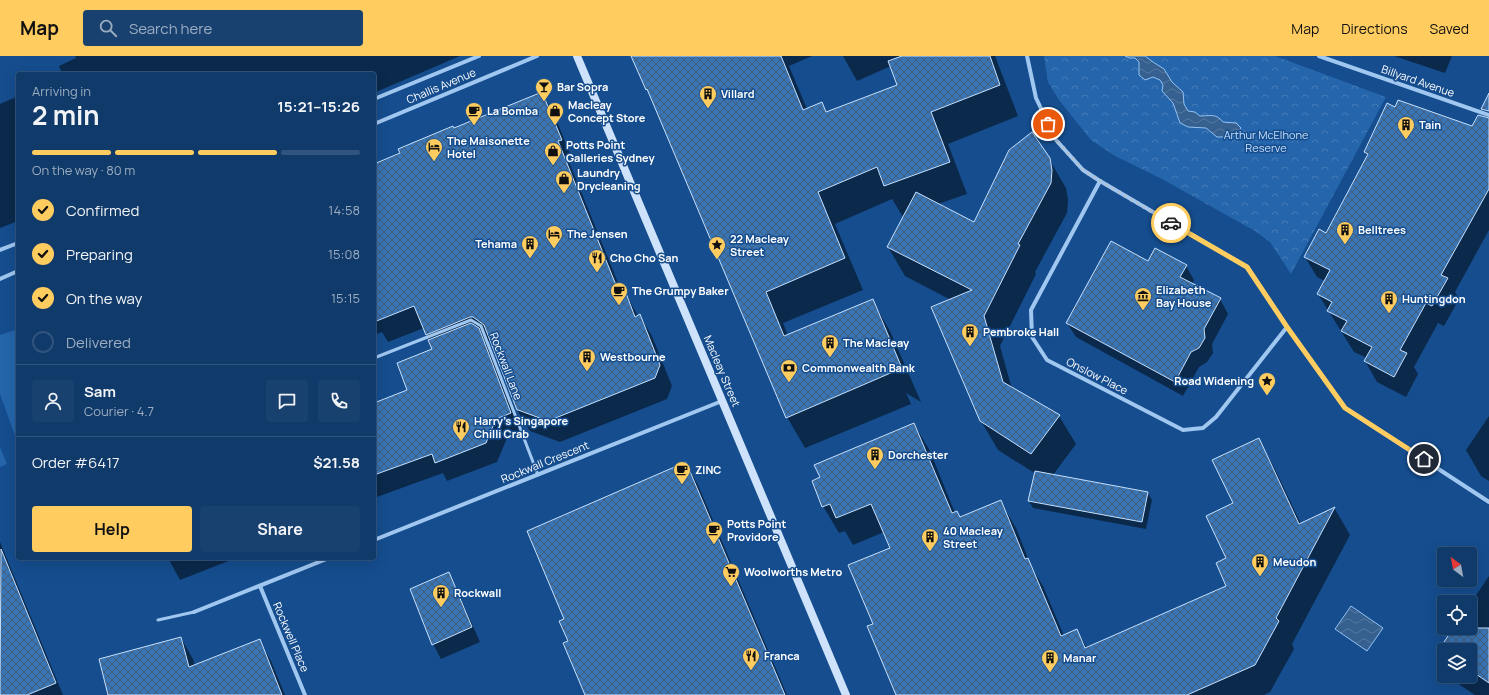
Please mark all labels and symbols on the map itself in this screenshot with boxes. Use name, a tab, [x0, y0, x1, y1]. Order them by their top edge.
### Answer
street label: Billyard Avenue	[1380, 61, 1457, 100]
street label: Challis Avenue	[404, 64, 478, 107]
bar icon: Bar Sopra	[534, 77, 554, 102]
place label: Bar Sopra	[557, 79, 608, 94]
building icon: Villard	[698, 84, 718, 109]
place label: Villard	[721, 86, 755, 101]
place label: Macleay Concept Store	[568, 97, 646, 125]
cafe icon: La Bomba	[464, 101, 484, 126]
shop icon: Macleay Concept Store	[545, 101, 565, 126]
place label: La Bomba	[487, 103, 538, 118]
pin	[1031, 107, 1065, 141]
building icon: Tain	[1396, 115, 1416, 140]
place label: Tain	[1419, 117, 1441, 132]
park label: Arthur McElhone Reserve	[1224, 127, 1309, 155]
place label: The Maisonette Hotel	[447, 133, 530, 161]
hotel icon: The Maisonette Hotel	[424, 137, 444, 162]
place label: Potts Point Galleries Sydney	[566, 137, 656, 165]
shop icon: Potts Point Galleries Sydney	[543, 141, 563, 166]
place label: Laundry Drycleaning	[577, 165, 641, 193]
shop icon: Laundry Drycleaning	[554, 169, 574, 194]
courier	[1151, 203, 1191, 243]
building icon: Belltrees	[1335, 220, 1355, 245]
place label: Belltrees	[1358, 222, 1406, 237]
hotel icon: The Jensen	[544, 224, 564, 249]
place label: The Jensen	[567, 226, 628, 241]
place label: 22 Macleay Street	[730, 231, 790, 259]
building icon: Tehama	[520, 234, 540, 259]
place icon: 22 Macleay Street	[707, 235, 727, 260]
place label: Tehama	[475, 236, 517, 251]
restaurant icon: Cho Cho San	[587, 248, 607, 273]
place label: Cho Cho San	[610, 250, 679, 265]
cafe icon: The Grumpy Baker	[609, 281, 629, 306]
place label: Elizabeth Bay House	[1156, 282, 1212, 310]
place label: The Grumpy Baker	[632, 283, 729, 298]
museum icon: Elizabeth Bay House	[1133, 286, 1153, 311]
building icon: Huntingdon	[1379, 289, 1399, 314]
place label: Huntingdon	[1402, 291, 1466, 306]
building icon: Pembroke Hall	[960, 322, 980, 347]
place label: Pembroke Hall	[983, 324, 1059, 339]
street label: Rockwall Lane	[487, 330, 526, 402]
street label: Macleay Street	[701, 333, 744, 409]
building icon: The Macleay	[820, 333, 840, 358]
place label: The Macleay	[843, 335, 910, 350]
building icon: Westbourne	[577, 347, 597, 372]
place label: Westbourne	[600, 349, 666, 364]
street label: Onslow Place	[1064, 354, 1131, 398]
bank icon: Commonwealth Bank	[779, 358, 799, 383]
place label: Commonwealth Bank	[802, 360, 916, 375]
place icon: Road Widening	[1257, 371, 1277, 396]
place label: Road Widening	[1174, 373, 1254, 388]
place label: Harry’s Singapore Chilli Crab	[474, 413, 569, 441]
restaurant icon: Harry’s Singapore Chilli Crab	[451, 417, 471, 442]
street label: Rockwall Crescent	[499, 437, 591, 486]
pin	[1407, 442, 1441, 476]
building icon: Dorchester	[865, 445, 885, 470]
place label: Dorchester	[888, 447, 949, 462]
cafe icon: ZINC	[672, 460, 692, 485]
place label: ZINC	[695, 462, 721, 477]
place label: Potts Point Providore	[727, 516, 786, 544]
cafe icon: Potts Point Providore	[704, 520, 724, 545]
place label: 40 Macleay Street	[943, 523, 1004, 551]
building icon: 40 Macleay Street	[920, 527, 940, 552]
north arrow	[1437, 547, 1477, 587]
building icon: Meudon	[1250, 552, 1270, 577]
place label: Meudon	[1273, 554, 1316, 569]
supermarket icon: Woolworths Metro	[721, 562, 741, 587]
place label: Woolworths Metro	[744, 564, 842, 579]
building icon: Rockwall	[431, 583, 451, 608]
place label: Rockwall	[454, 585, 501, 600]
street label: Rockwell Place	[270, 600, 313, 675]
restaurant icon: Franca	[741, 646, 761, 671]
place label: Franca	[764, 648, 800, 663]
building icon: Manar	[1040, 648, 1060, 673]
place label: Manar	[1063, 650, 1097, 665]

